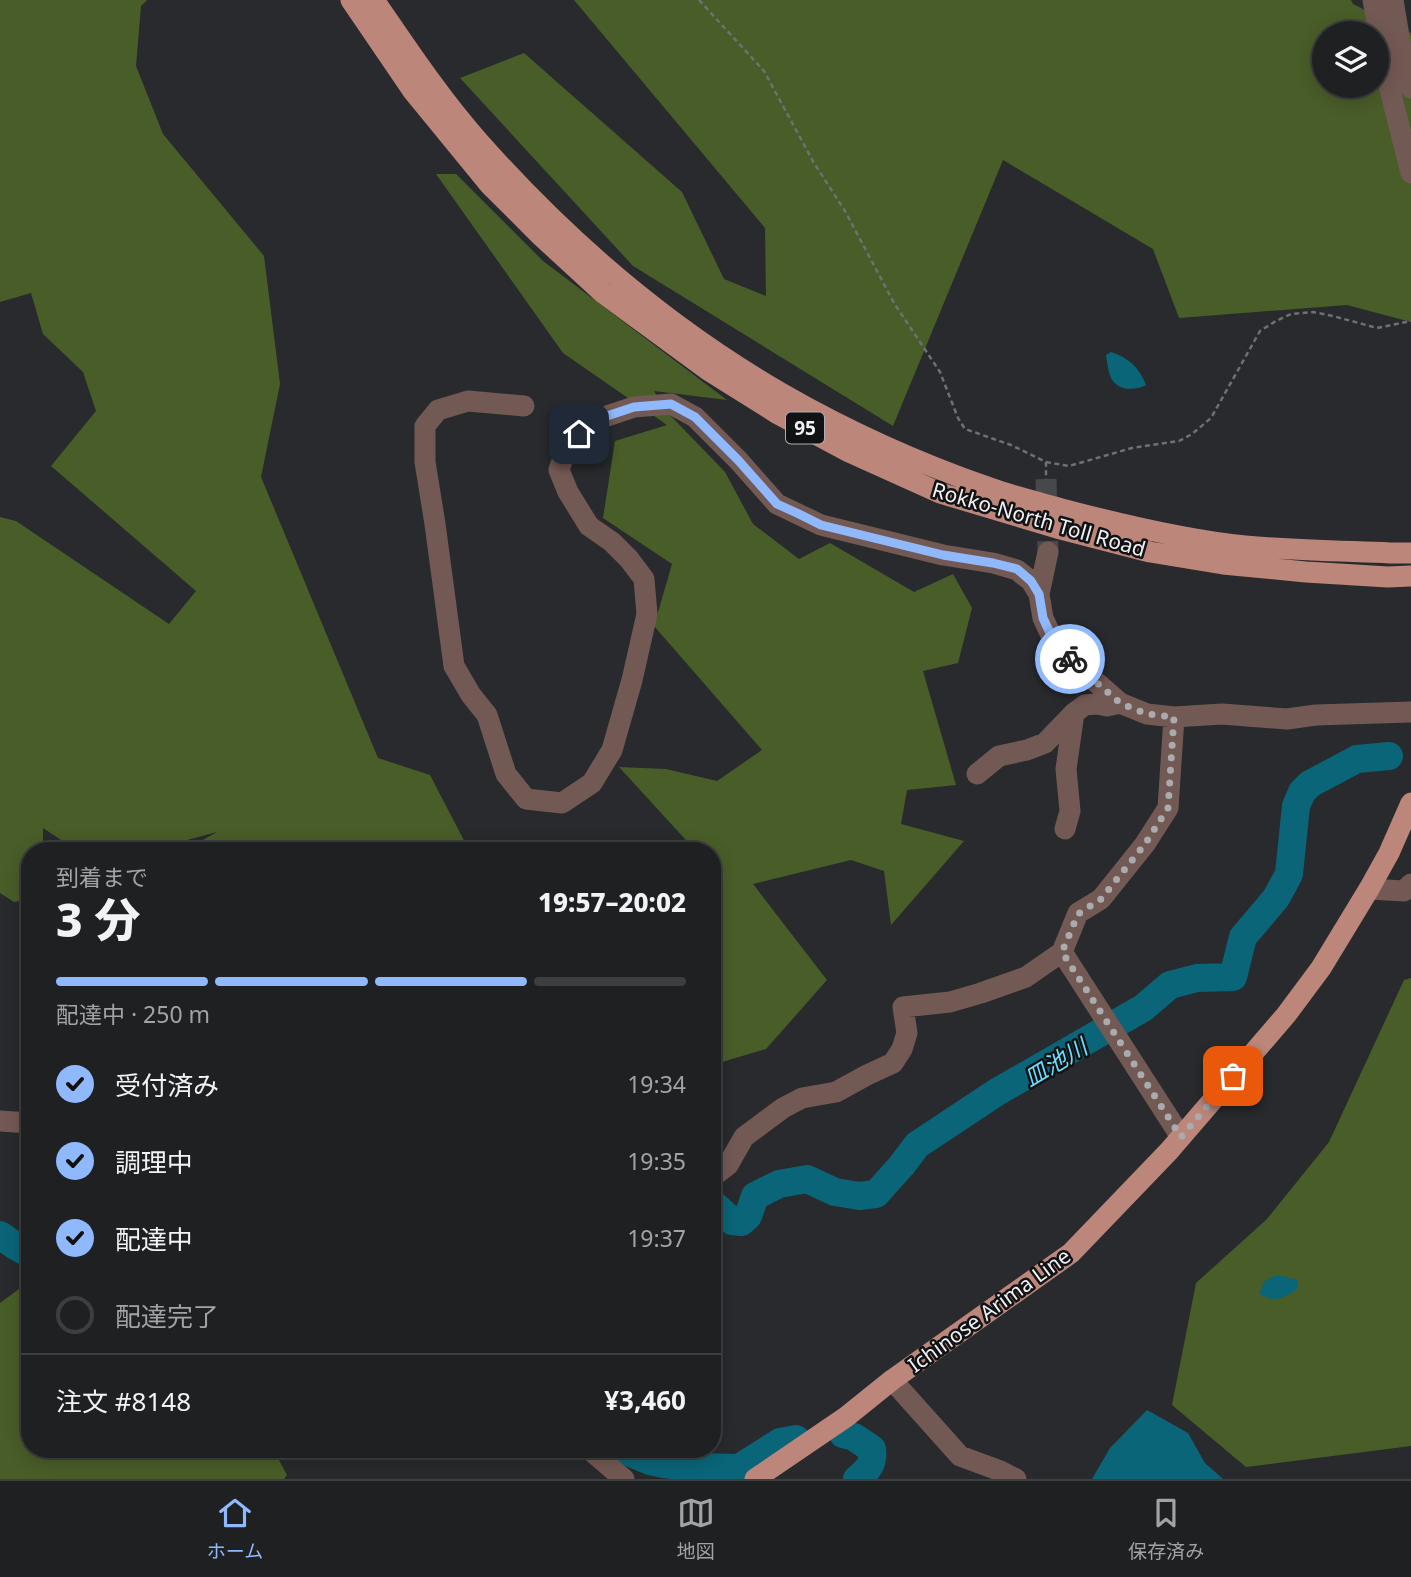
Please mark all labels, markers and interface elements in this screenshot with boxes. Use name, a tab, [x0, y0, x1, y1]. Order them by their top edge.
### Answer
map controls	[1312, 21, 1389, 98]
button: layers	[1312, 21, 1389, 98]
pin	[549, 404, 609, 464]
road number: 95	[786, 412, 824, 444]
icon: home	[560, 415, 598, 453]
street label: Rokko-North Toll Road	[929, 475, 1149, 563]
courier	[1035, 624, 1105, 694]
icon: bike	[1051, 640, 1089, 678]
text: 到着まで	[56, 861, 148, 893]
text: 19:57–20:02	[538, 884, 686, 920]
text: 3 分	[56, 888, 141, 950]
text: 配達中 · 250 m	[56, 998, 210, 1030]
water label: 皿池川	[1017, 1029, 1095, 1093]
pin	[1203, 1046, 1263, 1106]
icon: bag	[1214, 1057, 1252, 1095]
icon: check	[56, 1065, 94, 1103]
text: 受付済み	[115, 1067, 219, 1103]
text: 19:34	[627, 1068, 686, 1100]
icon: check	[56, 1142, 94, 1180]
text: 調理中	[115, 1144, 193, 1180]
text: 19:35	[627, 1145, 686, 1177]
icon: check	[56, 1219, 94, 1257]
text: 配達中	[115, 1221, 193, 1257]
text: 19:37	[627, 1222, 686, 1254]
street label: Ichinose Arima Line	[902, 1242, 1076, 1378]
text: 配達完了	[115, 1298, 219, 1334]
text: ¥3,460	[604, 1382, 686, 1418]
text: 注文 #8148	[56, 1383, 191, 1419]
tab: ホーム	[207, 1494, 263, 1564]
tab: 地図	[677, 1494, 715, 1564]
tab: 保存済み	[1128, 1494, 1204, 1564]

